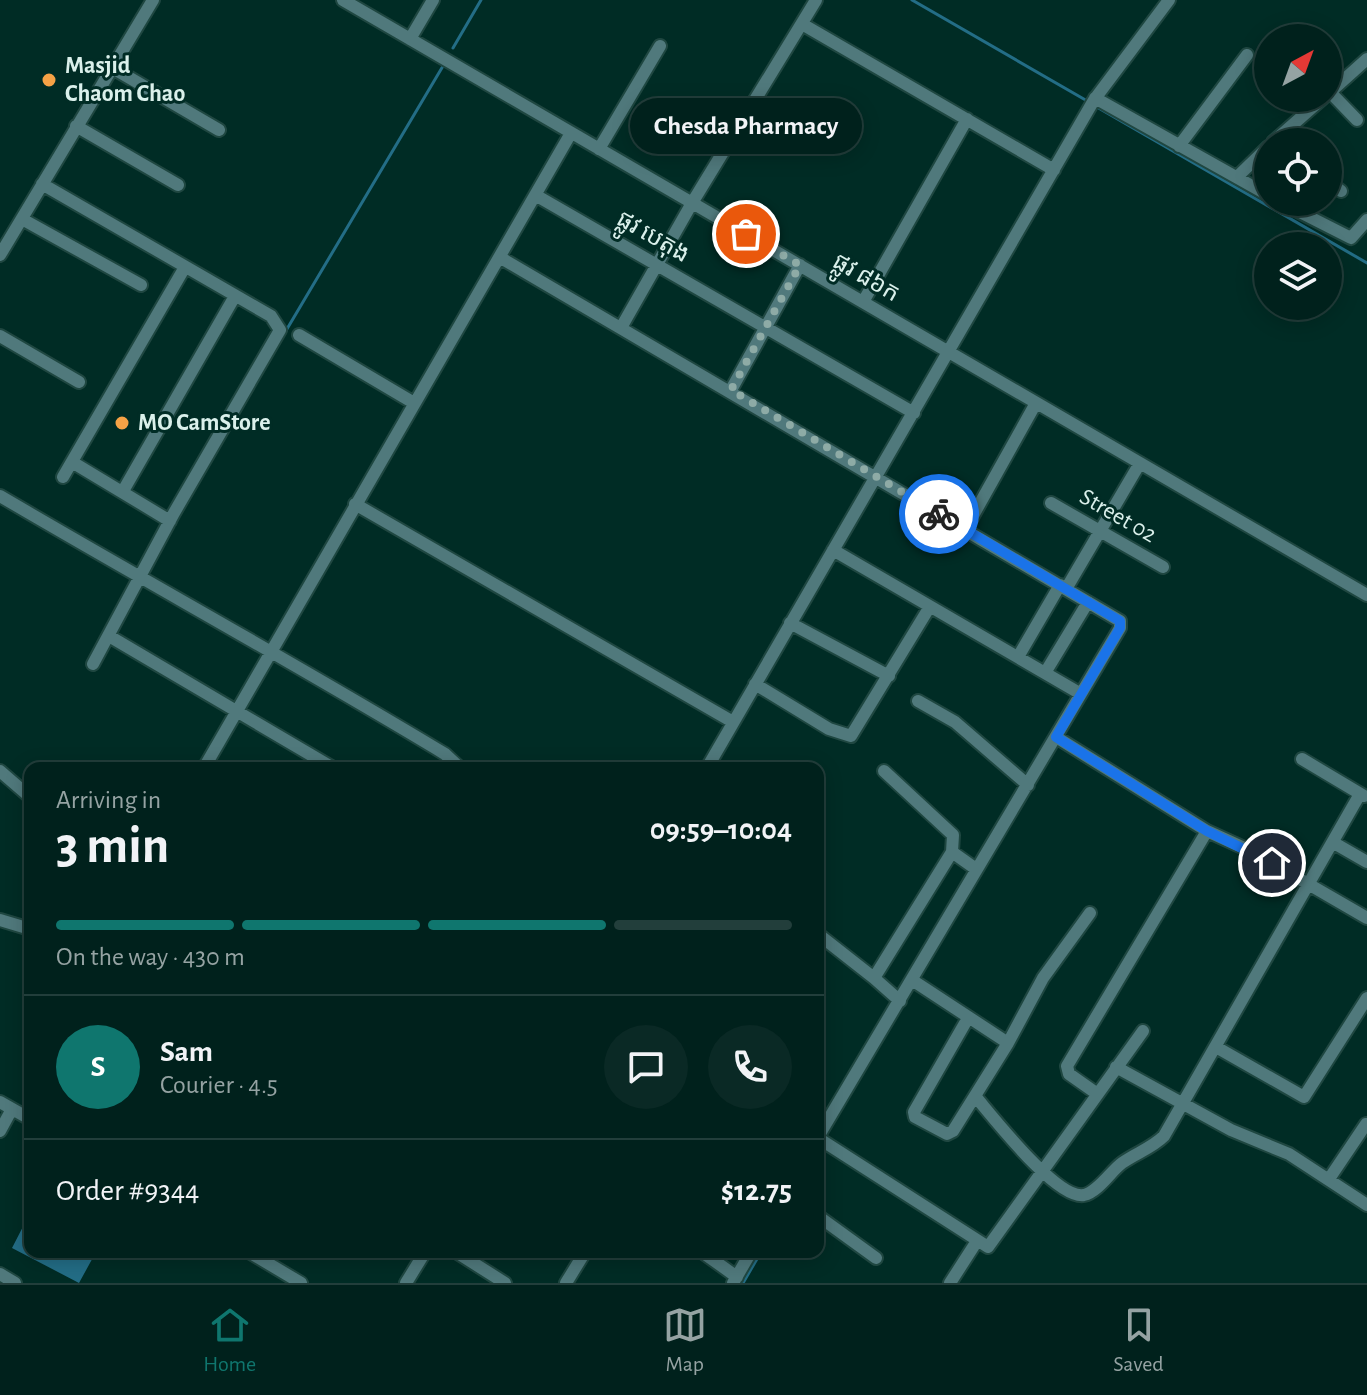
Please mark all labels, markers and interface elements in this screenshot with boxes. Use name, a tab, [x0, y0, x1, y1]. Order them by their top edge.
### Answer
north arrow	[1254, 24, 1342, 112]
map controls	[1254, 24, 1342, 320]
place label: Masjid Chaom Chao	[65, 54, 185, 106]
marker: Masjid Chaom Chao	[40, 71, 58, 89]
callout: Chesda Pharmacy	[630, 98, 862, 154]
text: Chesda Pharmacy	[654, 113, 838, 139]
button: locate	[1254, 128, 1342, 216]
pin	[712, 200, 780, 268]
street label: ផ្លូវ បេតុង	[608, 207, 693, 275]
icon: bag	[724, 212, 768, 256]
button: layers	[1254, 232, 1342, 320]
street label: ផ្លូវ ៨៦ក	[824, 249, 904, 314]
place label: MO CamStore	[138, 411, 271, 435]
marker: MO CamStore	[113, 414, 131, 432]
courier	[899, 474, 979, 554]
street label: Street 02	[1076, 485, 1160, 547]
icon: bike	[917, 492, 961, 536]
text: Arriving in	[56, 787, 161, 813]
text: 09:59–10:04	[650, 815, 792, 845]
text: 3 min	[56, 820, 169, 872]
pin	[1238, 829, 1306, 897]
icon: home	[1250, 841, 1294, 885]
text: On the way · 430 m	[56, 944, 245, 970]
button: chat	[604, 1025, 688, 1109]
button: phone	[708, 1025, 792, 1109]
text: Sam	[160, 1037, 213, 1067]
text: S	[91, 1052, 105, 1082]
text: Courier · 4.5	[160, 1072, 278, 1098]
text: Order #9344	[56, 1176, 200, 1206]
text: $12.75	[721, 1176, 792, 1206]
tab: Home	[203, 1303, 256, 1377]
tab: Map	[663, 1303, 707, 1377]
tab: Saved	[1113, 1303, 1164, 1377]

